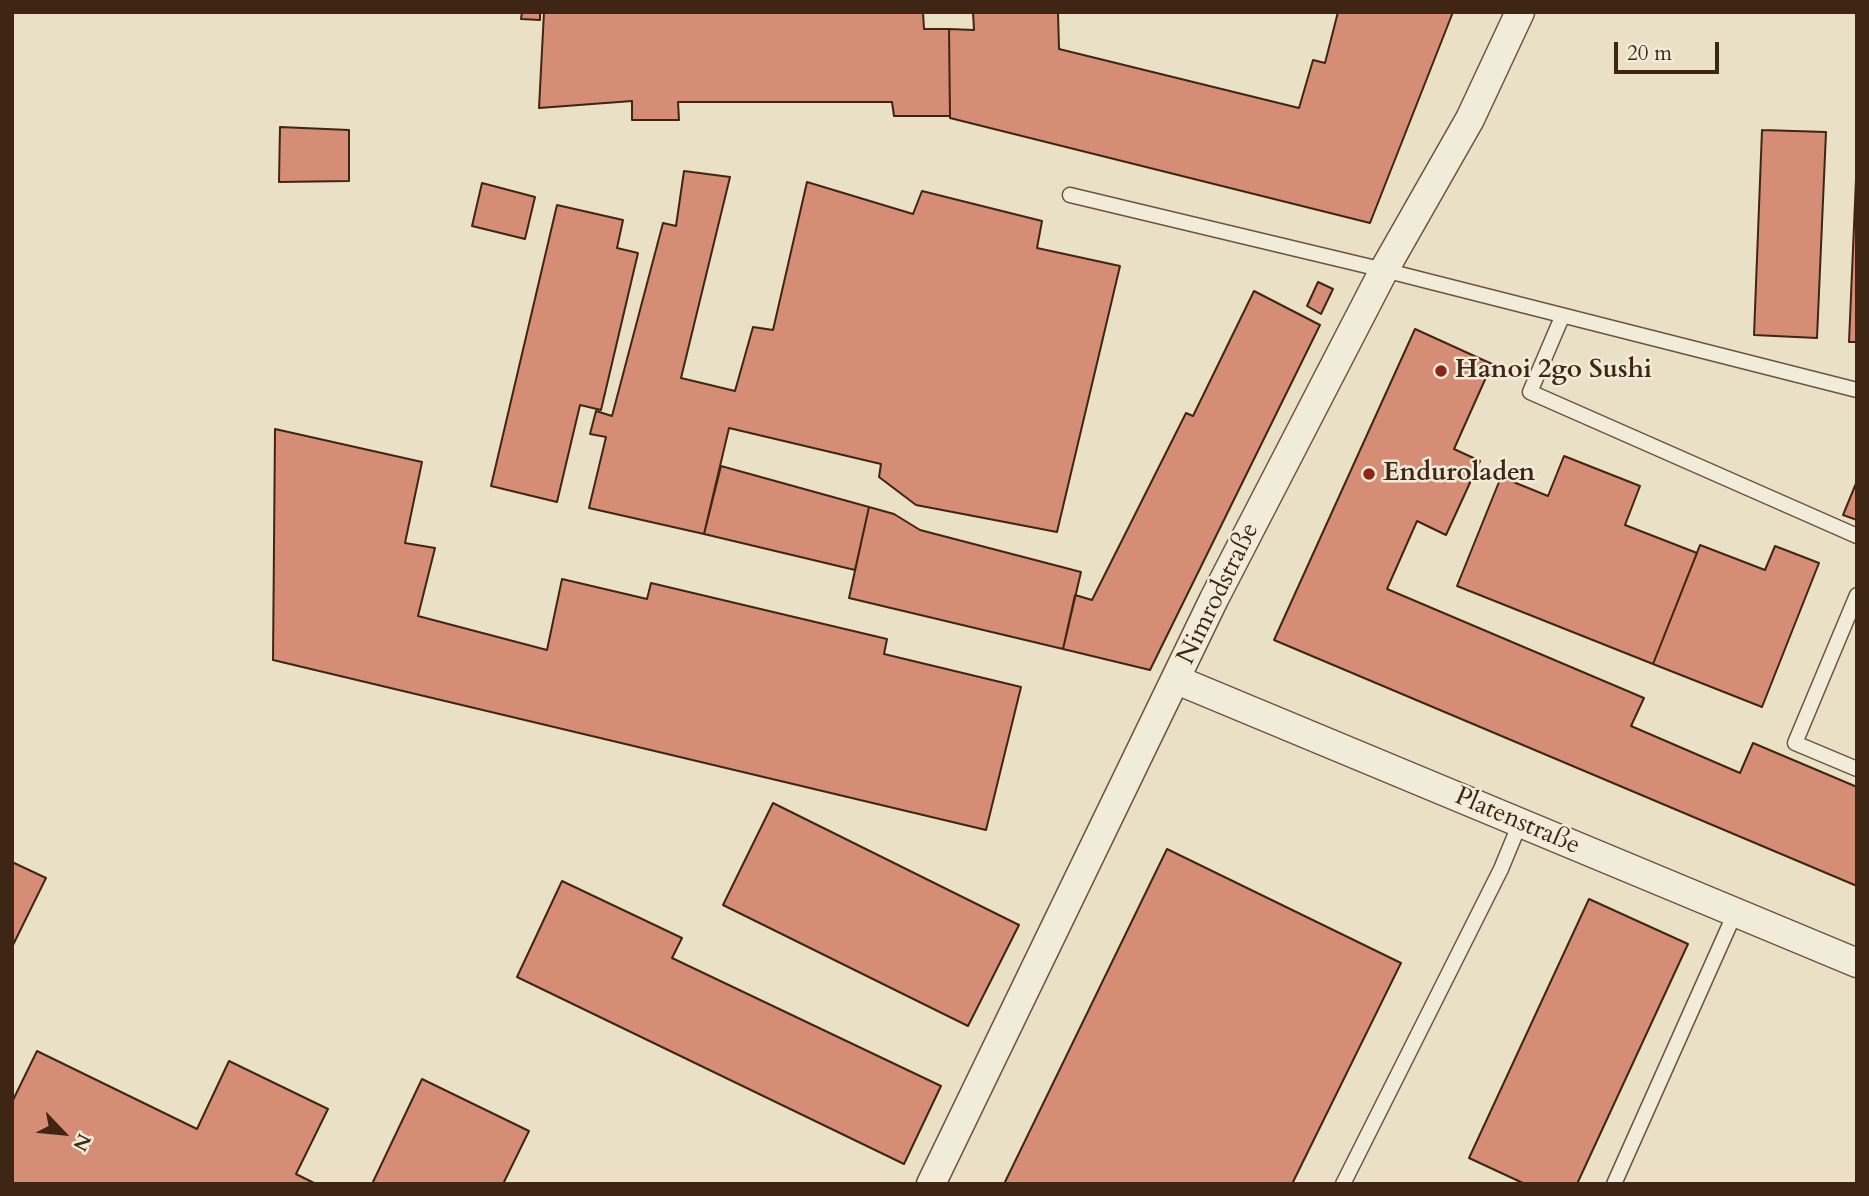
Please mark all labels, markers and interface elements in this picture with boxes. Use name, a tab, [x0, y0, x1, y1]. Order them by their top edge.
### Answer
scale bar	[1617, 28, 1722, 72]
text: 20 m	[1627, 39, 1672, 68]
place label: Hanoi 2go Sushi	[1455, 355, 1652, 387]
marker: Hanoi 2go Sushi	[1433, 363, 1449, 379]
place label: Enduroladen	[1383, 458, 1535, 490]
marker: Enduroladen	[1361, 466, 1377, 482]
street label: Nimrodstraße	[1171, 518, 1267, 670]
street label: Platenstraße	[1450, 782, 1584, 862]
north arrow	[28, 1098, 98, 1168]
text: N	[67, 1129, 97, 1155]

